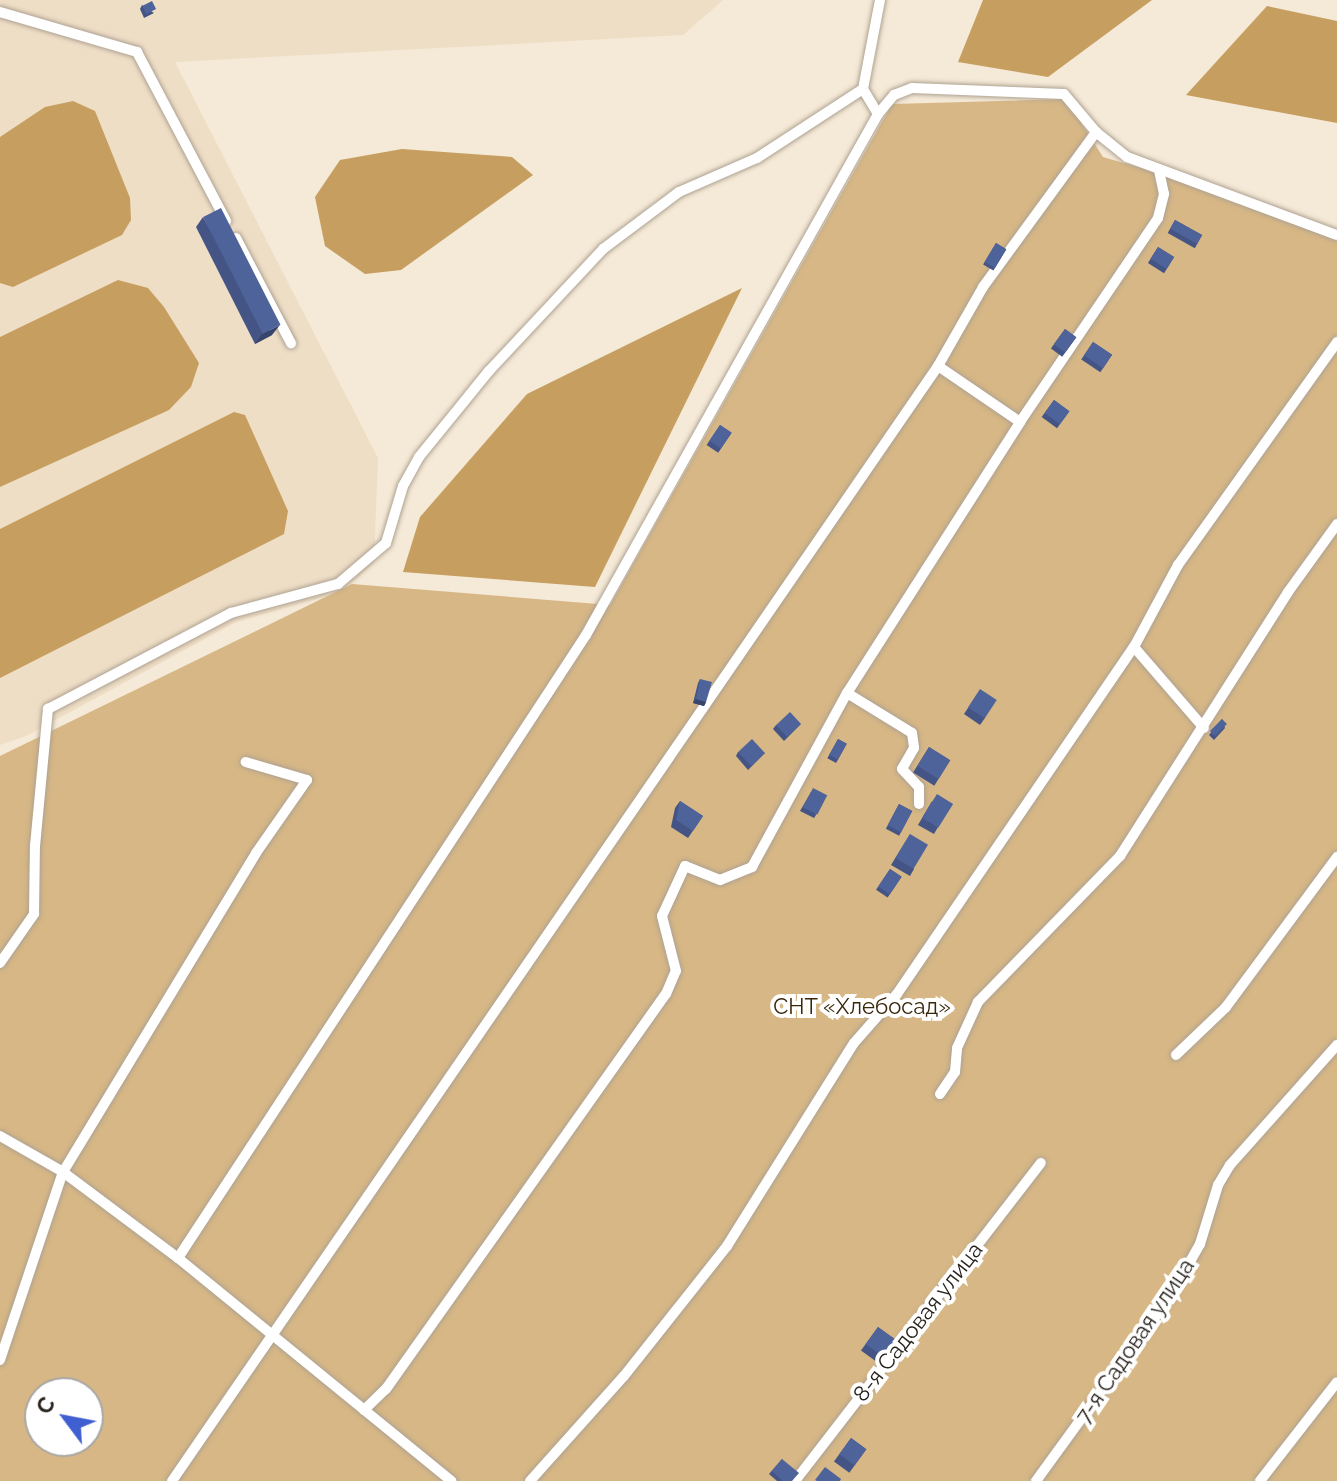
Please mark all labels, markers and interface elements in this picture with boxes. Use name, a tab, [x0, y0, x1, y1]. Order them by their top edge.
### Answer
park label: СНТ «Хлебосад»	[773, 994, 951, 1020]
street label: 8-я Садовая улица	[847, 1237, 989, 1407]
street label: 7-я Садовая улица	[1070, 1253, 1200, 1429]
north arrow	[24, 1377, 104, 1457]
text: С	[30, 1392, 60, 1419]

